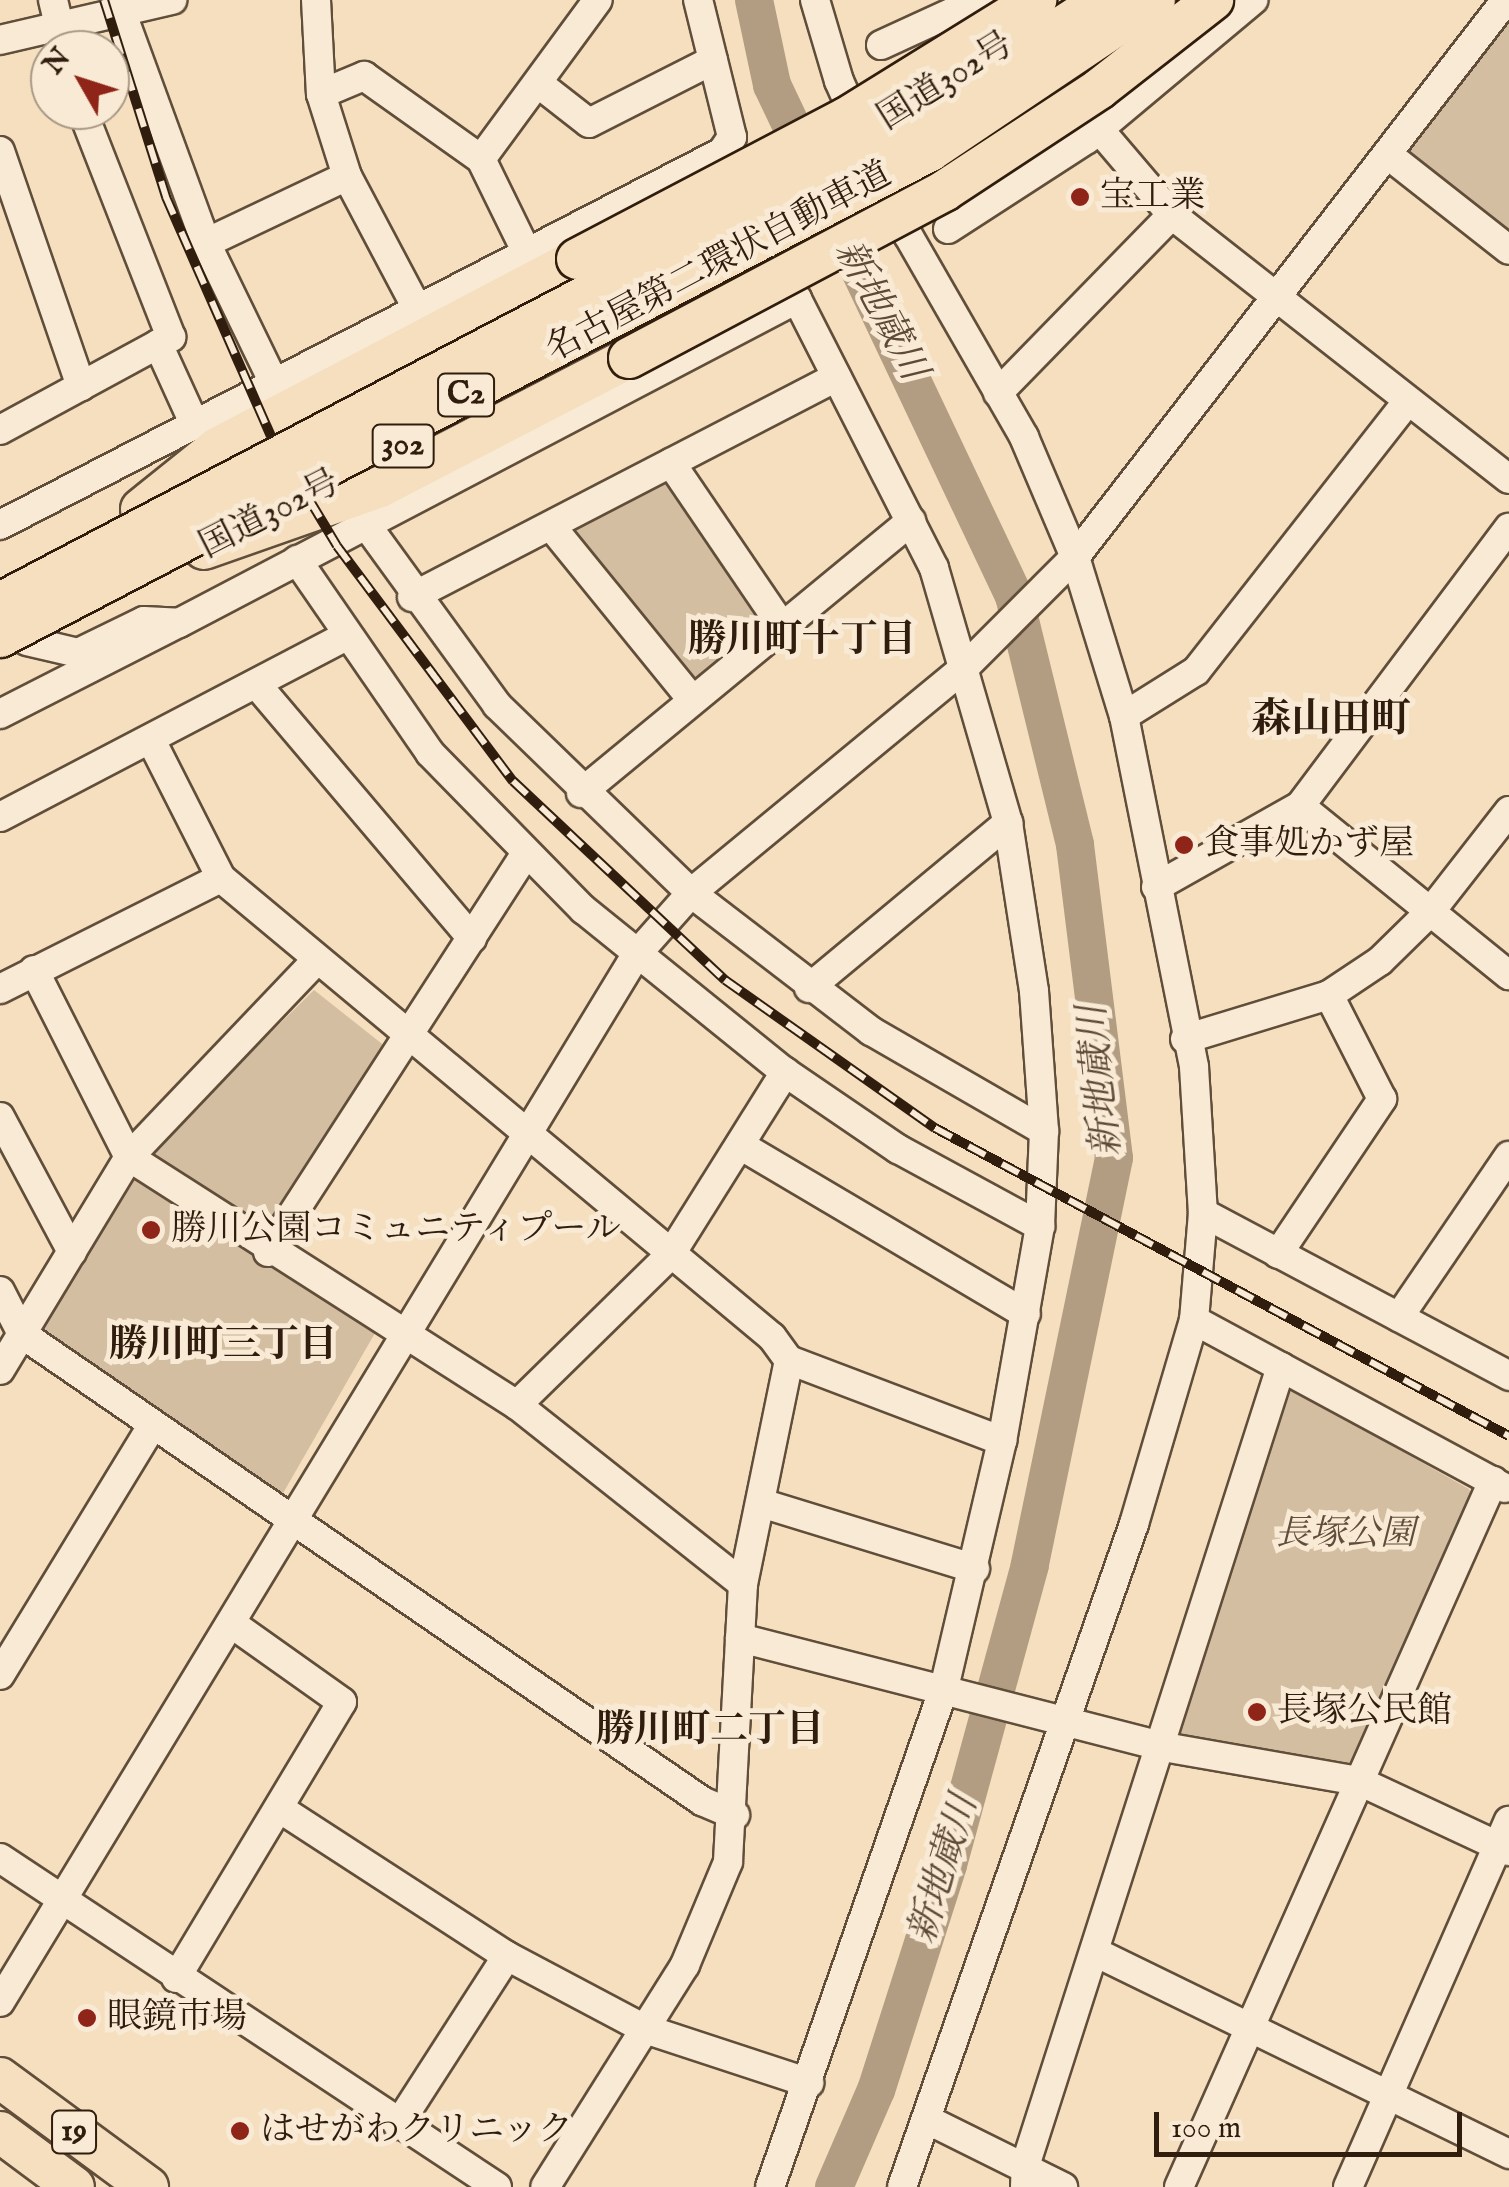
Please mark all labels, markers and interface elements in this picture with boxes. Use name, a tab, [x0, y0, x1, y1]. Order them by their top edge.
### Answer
street label: 国道302号	[871, 24, 1021, 140]
north arrow	[30, 30, 130, 130]
text: N	[37, 42, 79, 83]
street label: 名古屋第二環状自動車道	[539, 154, 899, 372]
place label: 宝工業	[1100, 176, 1205, 218]
marker: 宝工業	[1069, 186, 1091, 208]
water label: 新地蔵川	[823, 233, 935, 389]
road number: C2	[436, 368, 496, 422]
road number: 302	[370, 419, 436, 473]
street label: 国道302号	[193, 462, 347, 568]
district label: 勝川町十丁目	[688, 619, 916, 665]
district label: 森山田町	[1251, 697, 1411, 745]
place label: 食事処かず屋	[1204, 824, 1414, 866]
marker: 食事処かず屋	[1173, 834, 1195, 856]
water label: 新地蔵川	[1071, 1003, 1133, 1159]
place label: 勝川公園コミュニティプール	[171, 1209, 625, 1251]
marker: 勝川公園コミュニティプール	[140, 1219, 162, 1241]
district label: 勝川町三丁目	[109, 1324, 337, 1370]
park label: 長塚公園	[1275, 1514, 1415, 1556]
place label: 長塚公民館	[1277, 1691, 1452, 1733]
marker: 長塚公民館	[1246, 1701, 1268, 1723]
district label: 勝川町二丁目	[596, 1709, 824, 1755]
water label: 新地蔵川	[901, 1791, 989, 1949]
place label: 眼鏡市場	[107, 1997, 247, 2039]
marker: 眼鏡市場	[76, 2007, 98, 2029]
scale bar	[1159, 2092, 1466, 2154]
road number: 19	[49, 2105, 99, 2159]
place label: はせがわクリニック	[260, 2110, 575, 2152]
text: 100 m	[1171, 2110, 1241, 2148]
marker: はせがわクリニック	[229, 2120, 251, 2142]

